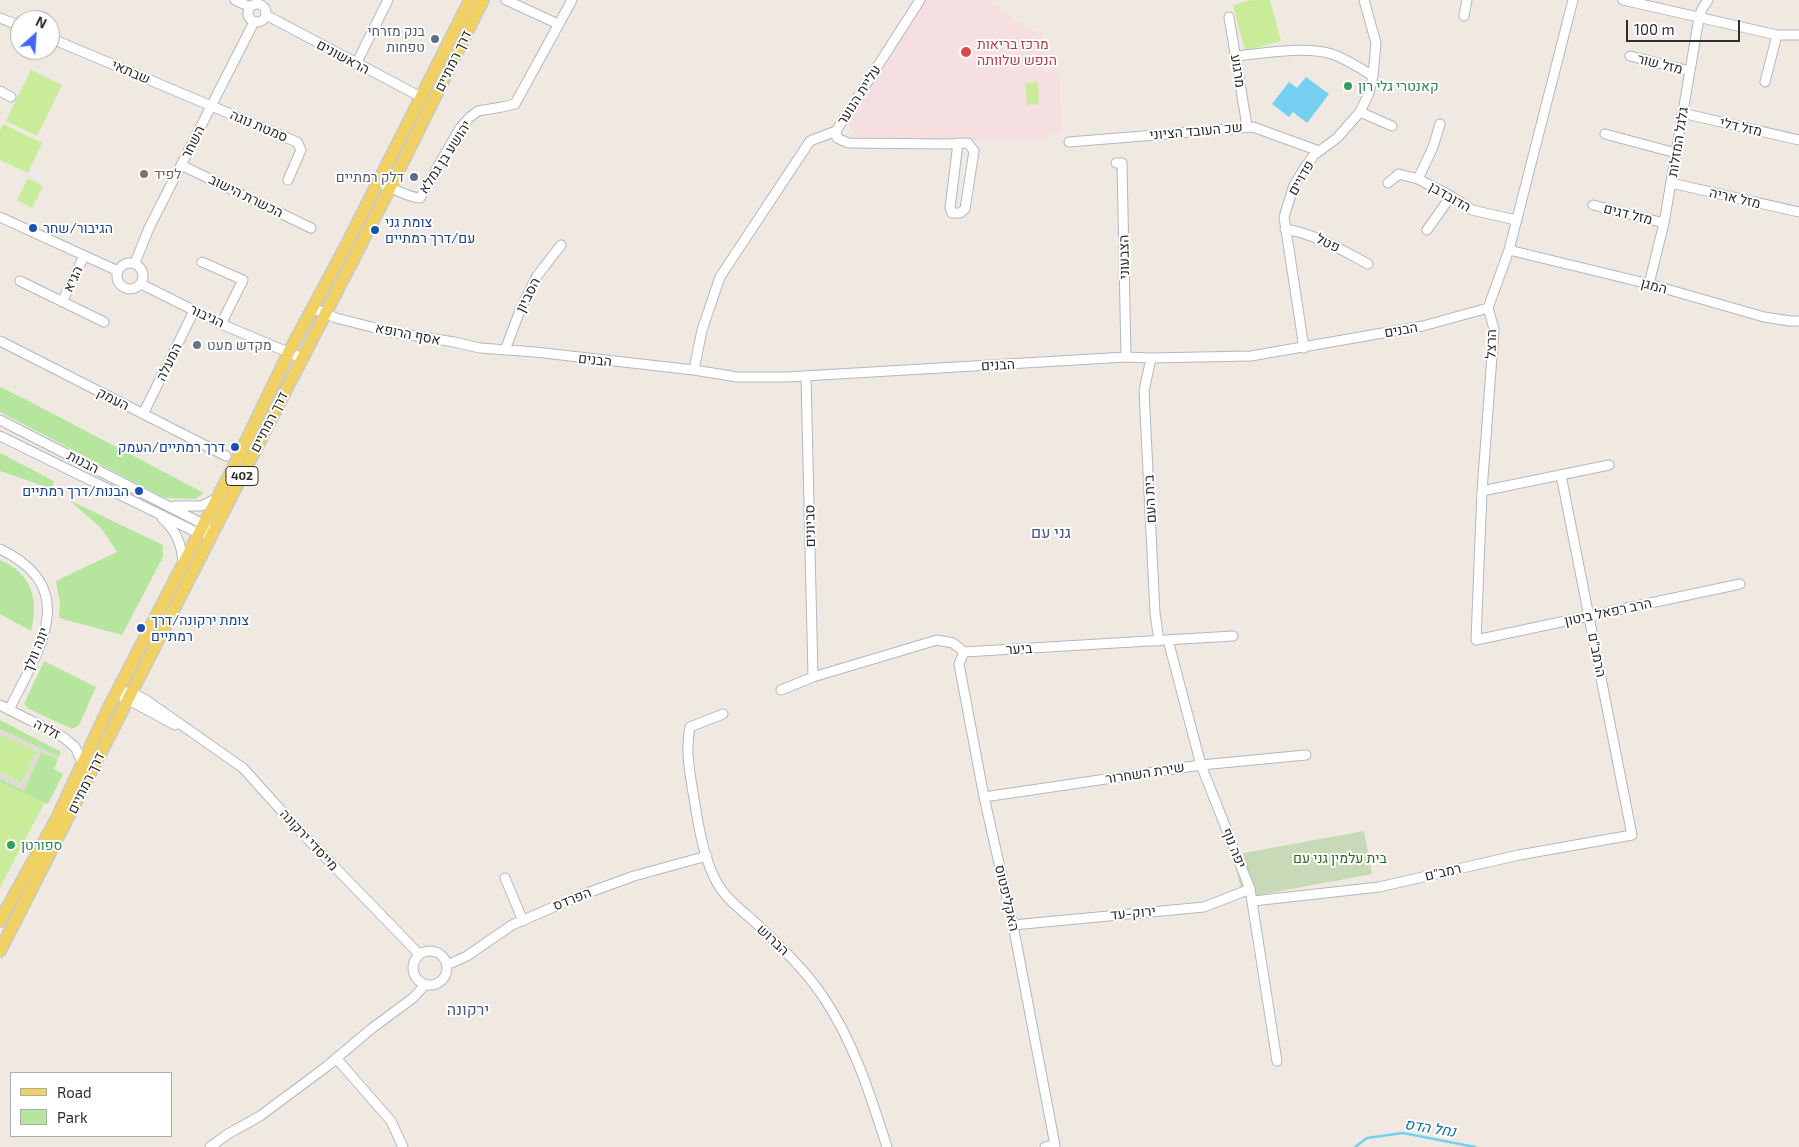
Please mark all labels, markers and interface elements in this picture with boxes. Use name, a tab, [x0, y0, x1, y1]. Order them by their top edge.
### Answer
north arrow	[10, 10, 60, 60]
scale bar	[1629, 10, 1743, 42]
text: N	[33, 12, 50, 32]
text: 100 m	[1634, 20, 1675, 38]
place label: בנק מזרחי טפחות	[367, 23, 425, 56]
street label: דרך רמתיים	[431, 28, 475, 94]
marker: בנק מזרחי טפחות	[429, 33, 441, 45]
street label: הראשונים	[314, 36, 372, 78]
place label: מרכז בריאות הנפש שלוותה	[977, 36, 1057, 68]
marker: מרכז בריאות הנפש שלוותה	[959, 45, 973, 59]
street label: מזל שור	[1636, 50, 1684, 78]
street label: מרגוע	[1227, 53, 1249, 89]
street label: שבתאי	[109, 56, 153, 88]
street label: עליית הנוער	[833, 62, 885, 128]
place label: קאנטרי גלי רון	[1358, 78, 1439, 94]
marker: קאנטרי גלי רון	[1342, 80, 1354, 92]
street label: סמטת נוגה	[228, 106, 290, 146]
street label: גלגל המזלות	[1664, 106, 1692, 178]
street label: מזל דלי	[1718, 114, 1764, 140]
street label: יהושע בן גמלא	[415, 117, 475, 197]
street label: שכ העובד הציוני	[1149, 119, 1243, 143]
street label: השחר	[178, 123, 208, 161]
street label: פדויים	[1284, 158, 1318, 198]
place label: לפיד	[154, 166, 181, 182]
marker: לפיד	[138, 168, 150, 180]
place label: דלק רמתיים	[336, 169, 404, 185]
street label: הכשרת הישוב	[206, 171, 286, 221]
marker: דלק רמתיים	[408, 171, 420, 183]
street label: הדובדבן	[1426, 178, 1474, 216]
street label: מזל אריה	[1708, 184, 1762, 212]
street label: מזל דגים	[1602, 200, 1654, 228]
place label: צומת גני עם/דרך רמתיים	[385, 214, 475, 246]
place label: הגיבור/שחר	[43, 220, 113, 236]
marker: הגיבור/שחר	[27, 222, 39, 234]
marker: צומת גני עם/דרך רמתיים	[369, 224, 381, 236]
street label: פטל	[1313, 230, 1343, 256]
street label: הצבעוני	[1115, 234, 1133, 280]
street label: הגיא	[60, 263, 86, 295]
street label: המגן	[1639, 274, 1669, 298]
street label: הסביון	[512, 275, 544, 315]
street label: הגיבור	[187, 301, 227, 331]
street label: אסף הרופא	[374, 319, 442, 349]
street label: הבנים	[1383, 319, 1419, 341]
street label: הרצל	[1482, 329, 1500, 359]
place label: מקדש מעט	[207, 337, 272, 353]
marker: מקדש מעט	[191, 339, 203, 351]
street label: המעלה	[153, 340, 185, 384]
street label: הבנים	[577, 350, 613, 370]
street label: הבנים	[981, 356, 1015, 374]
street label: העמק	[94, 384, 132, 414]
street label: דרך רמתיים	[247, 389, 291, 455]
place label: דרך רמתיים/העמק	[118, 439, 225, 455]
marker: דרך רמתיים/העמק	[229, 441, 241, 453]
street label: הבנות	[64, 447, 102, 477]
road number: 402	[226, 466, 258, 486]
street label: בית העם	[1140, 474, 1160, 524]
place label: הבנות/דרך רמתיים	[22, 483, 129, 499]
marker: הבנות/דרך רמתיים	[133, 485, 145, 497]
street label: סביונים	[801, 504, 819, 548]
district label: גני עם	[1031, 523, 1071, 543]
street label: הרב רפאל ביטון	[1563, 595, 1653, 629]
place label: צומת ירקונה/דרך רמתיים	[151, 612, 249, 644]
marker: צומת ירקונה/דרך רמתיים	[135, 622, 147, 634]
street label: יונה וולך	[19, 625, 53, 675]
street label: הרמב"ם	[1584, 631, 1610, 679]
street label: ביער	[1005, 640, 1033, 658]
street label: זלדה	[31, 715, 63, 743]
street label: דרך רמתיים	[64, 750, 108, 816]
street label: שירת השחרור	[1104, 758, 1186, 788]
street label: מייסדי ירקונה	[276, 806, 342, 874]
street label: יפה נוף	[1218, 825, 1250, 871]
place label: ספורטן	[21, 837, 62, 853]
marker: ספורטן	[5, 839, 17, 851]
park label: בית עלמין גני עם	[1293, 850, 1387, 866]
street label: רמב"ם	[1423, 860, 1463, 884]
street label: האקליפטוס	[991, 863, 1023, 933]
street label: הפרדס	[550, 884, 594, 914]
street label: ירוק-עד	[1110, 903, 1156, 923]
street label: הברוש	[753, 921, 793, 959]
district label: ירקונה	[447, 1000, 489, 1020]
legend	[10, 1072, 172, 1137]
text: Road	[57, 1083, 92, 1101]
text: Park	[57, 1108, 88, 1126]
water label: נחל הדס	[1403, 1115, 1457, 1141]

